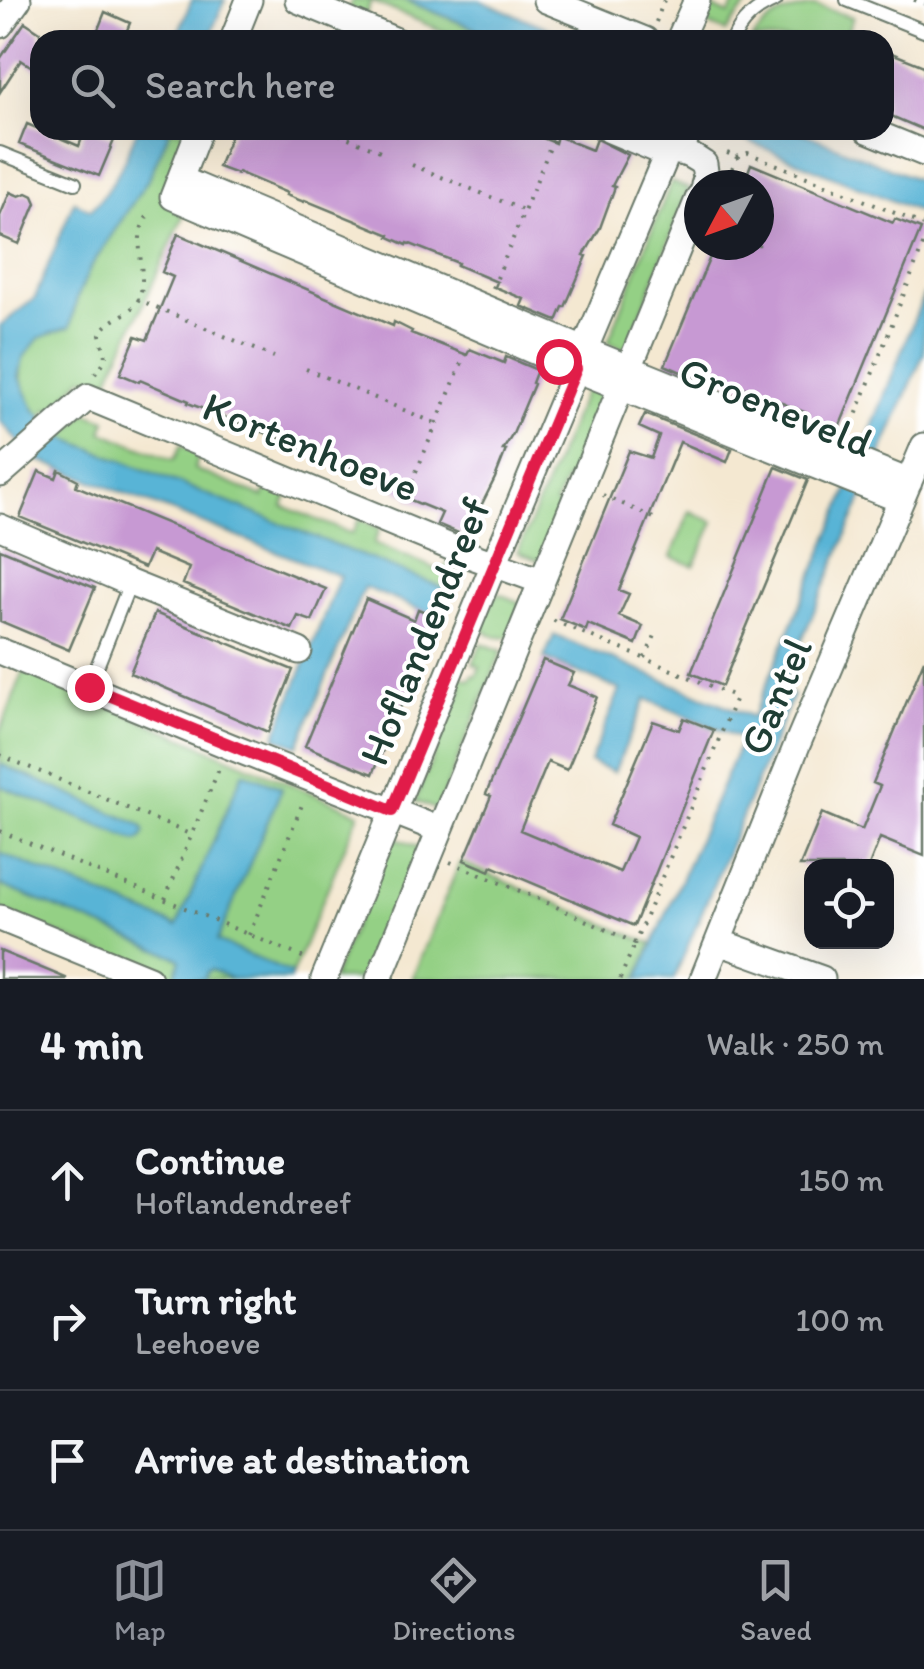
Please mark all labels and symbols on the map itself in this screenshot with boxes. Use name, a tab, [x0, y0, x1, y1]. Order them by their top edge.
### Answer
north arrow	[684, 170, 774, 260]
route start	[536, 339, 582, 385]
street label: Groeneveld	[672, 345, 880, 468]
street label: Kortenhoeve	[196, 380, 426, 513]
street label: Hoflandendreef	[348, 490, 501, 772]
street label: Gantel	[728, 630, 823, 762]
route end	[67, 665, 113, 711]

